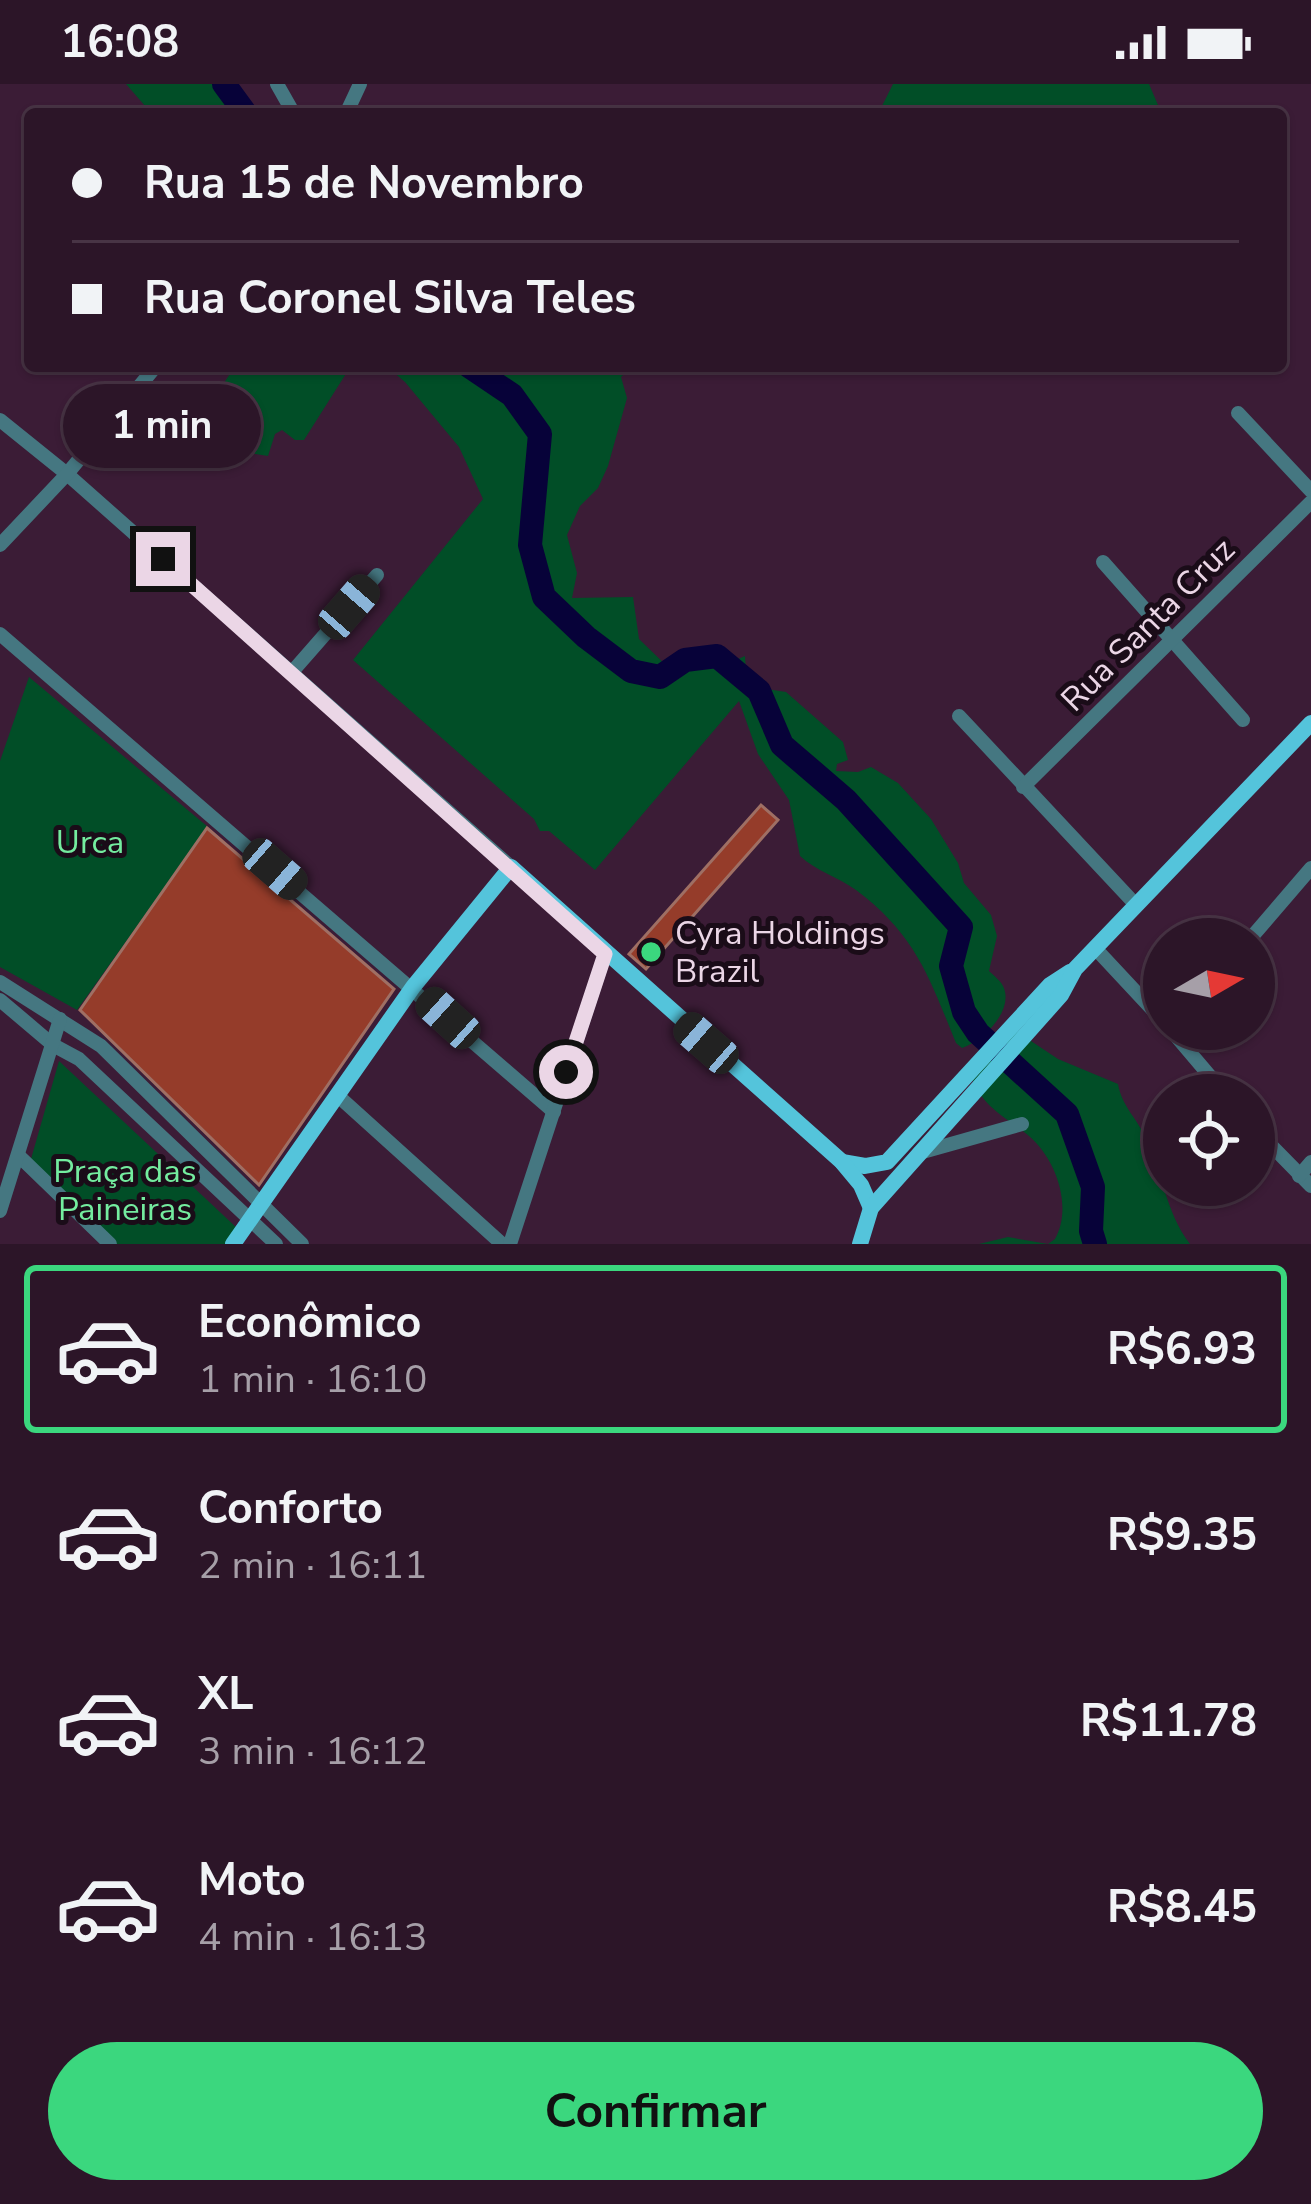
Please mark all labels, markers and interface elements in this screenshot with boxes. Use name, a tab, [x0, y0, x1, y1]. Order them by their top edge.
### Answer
text: 16:08	[60, 12, 179, 73]
text: Rua 15 de Novembro	[144, 153, 584, 214]
text: Rua Coronel Silva Teles	[144, 268, 636, 329]
callout: 1 min	[64, 385, 262, 469]
text: 1 min	[112, 399, 212, 452]
street label: Rua Santa Cruz	[1051, 528, 1245, 722]
route end	[136, 532, 190, 586]
car	[312, 568, 386, 646]
park label: Urca	[56, 820, 124, 865]
car	[236, 832, 314, 906]
place label: Cyra Holdings Brazil	[675, 911, 885, 994]
north arrow	[1143, 918, 1275, 1050]
map controls	[1143, 918, 1275, 1206]
marker: Cyra Holdings Brazil	[638, 939, 664, 965]
car	[409, 981, 487, 1055]
car	[667, 1006, 745, 1080]
route start	[539, 1045, 593, 1099]
button: locate	[1143, 1074, 1275, 1206]
park label: Praça das Paineiras	[53, 1149, 197, 1232]
text: Econômico	[198, 1292, 421, 1353]
icon: car	[54, 1295, 162, 1403]
text: R$6.93	[1107, 1319, 1257, 1380]
text: 1 min · 16:10	[198, 1353, 427, 1406]
text: Conforto	[198, 1478, 383, 1539]
icon: car	[54, 1481, 162, 1589]
text: R$9.35	[1107, 1505, 1257, 1566]
text: 2 min · 16:11	[198, 1539, 427, 1592]
text: XL	[198, 1664, 254, 1725]
icon: car	[54, 1667, 162, 1775]
text: R$11.78	[1080, 1691, 1257, 1752]
text: 3 min · 16:12	[198, 1725, 427, 1778]
text: Moto	[198, 1850, 306, 1911]
icon: car	[54, 1853, 162, 1961]
text: R$8.45	[1107, 1877, 1257, 1938]
text: 4 min · 16:13	[198, 1911, 427, 1964]
button: Confirmar	[48, 2042, 1263, 2180]

